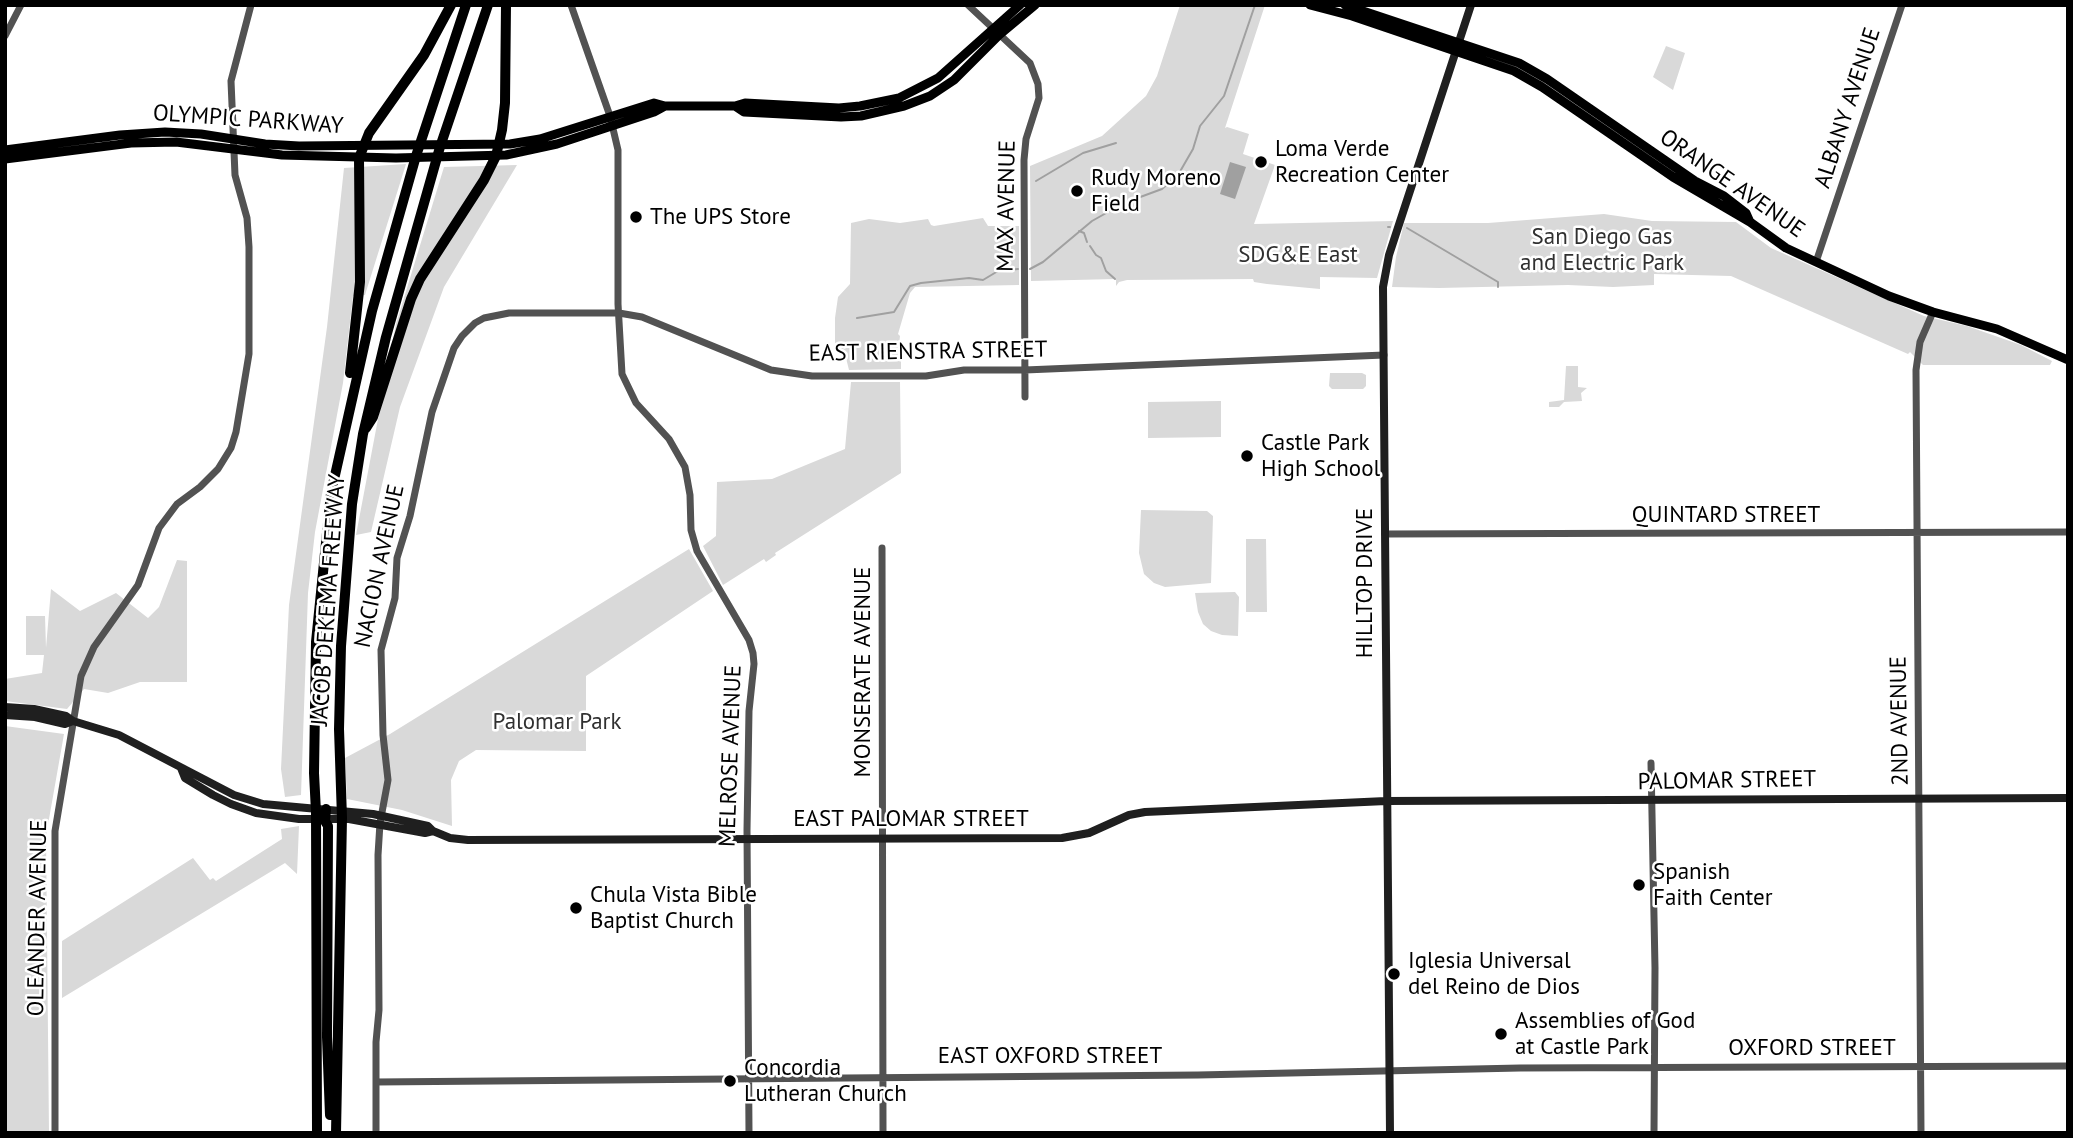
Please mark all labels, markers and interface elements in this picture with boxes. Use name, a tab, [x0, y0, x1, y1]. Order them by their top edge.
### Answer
street label: ALBANY AVENUE	[1809, 24, 1887, 192]
street label: OLYMPIC PARKWAY	[152, 100, 344, 140]
street label: ORANGE AVENUE	[1654, 124, 1810, 244]
place label: Loma Verde Recreation Center	[1275, 135, 1449, 189]
street label: MAX AVENUE	[992, 140, 1022, 272]
marker: Loma Verde Recreation Center	[1253, 154, 1269, 170]
place label: Rudy Moreno Field	[1091, 164, 1221, 218]
marker: Rudy Moreno Field	[1069, 183, 1085, 199]
place label: The UPS Store	[650, 203, 791, 231]
marker: The UPS Store	[628, 209, 644, 225]
park label: San Diego Gas and Electric Park	[1520, 223, 1684, 277]
park label: SDG&E East	[1238, 241, 1358, 269]
street label: EAST RIENSTRA STREET	[808, 336, 1048, 368]
place label: Castle Park High School	[1261, 429, 1380, 483]
marker: Castle Park High School	[1239, 448, 1255, 464]
street label: JACOB DEKEMA FREEWAY	[306, 473, 352, 727]
street label: NACION AVENUE	[349, 482, 411, 650]
street label: QUINTARD STREET	[1632, 501, 1820, 529]
street label: HILLTOP DRIVE	[1351, 508, 1379, 658]
street label: MONSERATE AVENUE	[849, 567, 877, 777]
street label: 2ND AVENUE	[1885, 656, 1915, 786]
street label: MELROSE AVENUE	[714, 665, 748, 847]
park label: Palomar Park	[493, 708, 621, 736]
street label: PALOMAR STREET	[1638, 766, 1816, 796]
street label: EAST PALOMAR STREET	[793, 805, 1029, 833]
street label: OLEANDER AVENUE	[22, 819, 54, 1017]
place label: Spanish Faith Center	[1653, 858, 1773, 912]
marker: Spanish Faith Center	[1631, 877, 1647, 893]
place label: Chula Vista Bible Baptist Church	[590, 881, 757, 935]
marker: Chula Vista Bible Baptist Church	[568, 900, 584, 916]
place label: Iglesia Universal del Reino de Dios	[1408, 947, 1580, 1001]
marker: Iglesia Universal del Reino de Dios	[1386, 966, 1402, 982]
place label: Assemblies of God at Castle Park	[1515, 1007, 1695, 1061]
marker: Assemblies of God at Castle Park	[1493, 1026, 1509, 1042]
street label: OXFORD STREET	[1728, 1034, 1896, 1062]
street label: EAST OXFORD STREET	[938, 1042, 1162, 1070]
place label: Concordia Lutheran Church	[744, 1054, 907, 1108]
marker: Concordia Lutheran Church	[722, 1073, 738, 1089]

